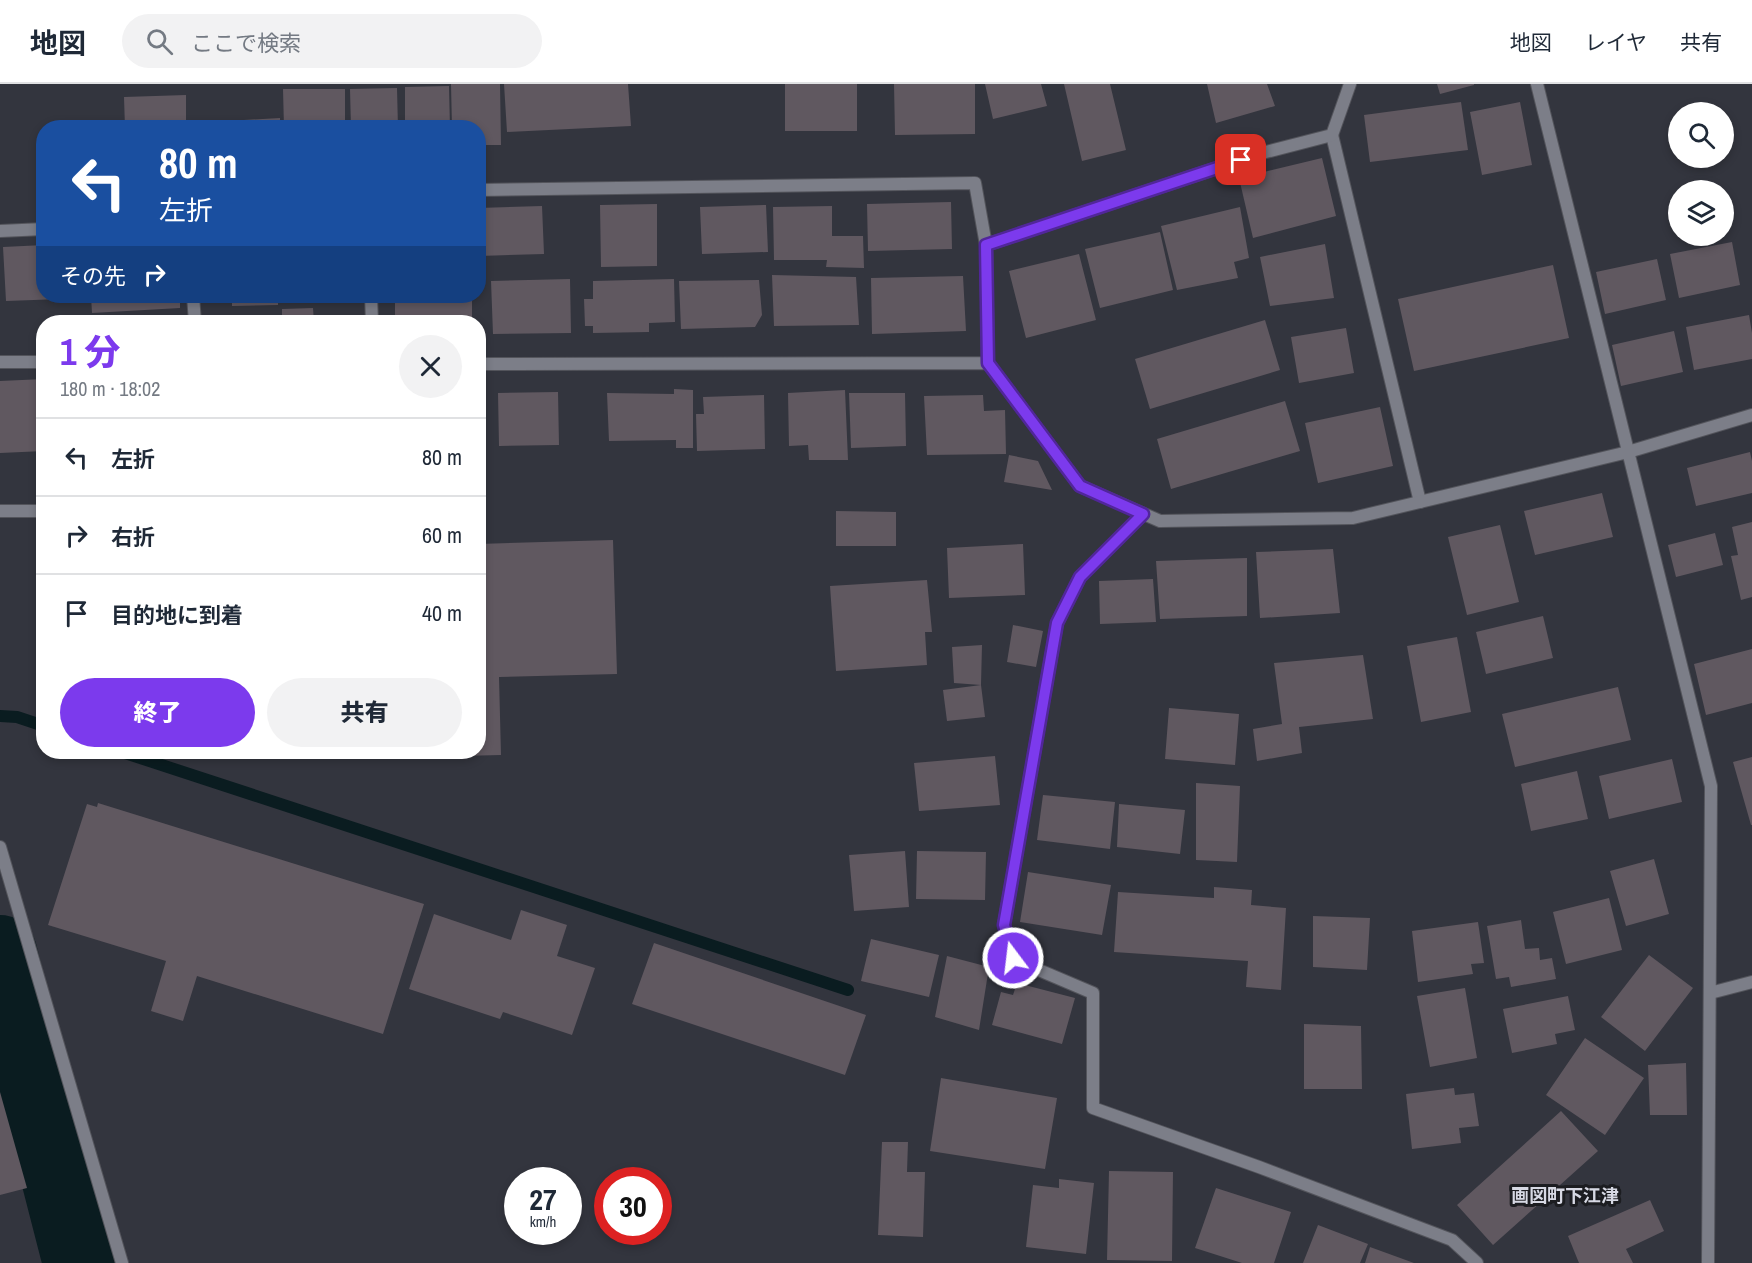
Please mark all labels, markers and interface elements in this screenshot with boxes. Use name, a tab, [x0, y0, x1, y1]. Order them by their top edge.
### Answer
search box	[122, 14, 542, 68]
text: 地図	[30, 24, 86, 62]
icon: search	[143, 25, 176, 58]
text: ここで検索	[191, 28, 301, 58]
text: 地図	[1510, 28, 1552, 57]
text: レイヤ	[1585, 28, 1647, 57]
text: 共有	[1680, 28, 1722, 57]
map controls	[1668, 102, 1734, 246]
button: search	[1668, 102, 1734, 168]
pin	[1215, 134, 1266, 185]
text: 80 m	[159, 135, 238, 191]
icon: arrive	[1224, 143, 1257, 176]
icon: left	[60, 144, 138, 222]
button: layers	[1668, 180, 1734, 246]
text: 左折	[159, 192, 213, 228]
icon: right	[138, 258, 171, 291]
text: その先	[60, 261, 126, 291]
text: 1 分	[60, 328, 121, 376]
button: close	[399, 335, 462, 398]
text: 180 m · 18:02	[60, 375, 160, 402]
icon: left	[60, 441, 93, 474]
text: 80 m	[422, 442, 462, 472]
text: 左折	[111, 444, 155, 474]
icon: right	[60, 519, 93, 552]
text: 60 m	[422, 520, 462, 550]
text: 右折	[111, 522, 155, 552]
icon: arrive	[60, 597, 93, 630]
text: 40 m	[422, 598, 462, 628]
text: 目的地に到着	[111, 600, 243, 630]
button: 終了	[60, 678, 255, 747]
button: 共有	[267, 678, 462, 747]
position arrow	[981, 926, 1045, 990]
speed limit sign: 30	[594, 1167, 672, 1245]
text: 27	[529, 1179, 557, 1219]
district label: 画図町下江津	[1511, 1183, 1619, 1208]
text: km/h	[530, 1211, 556, 1232]

